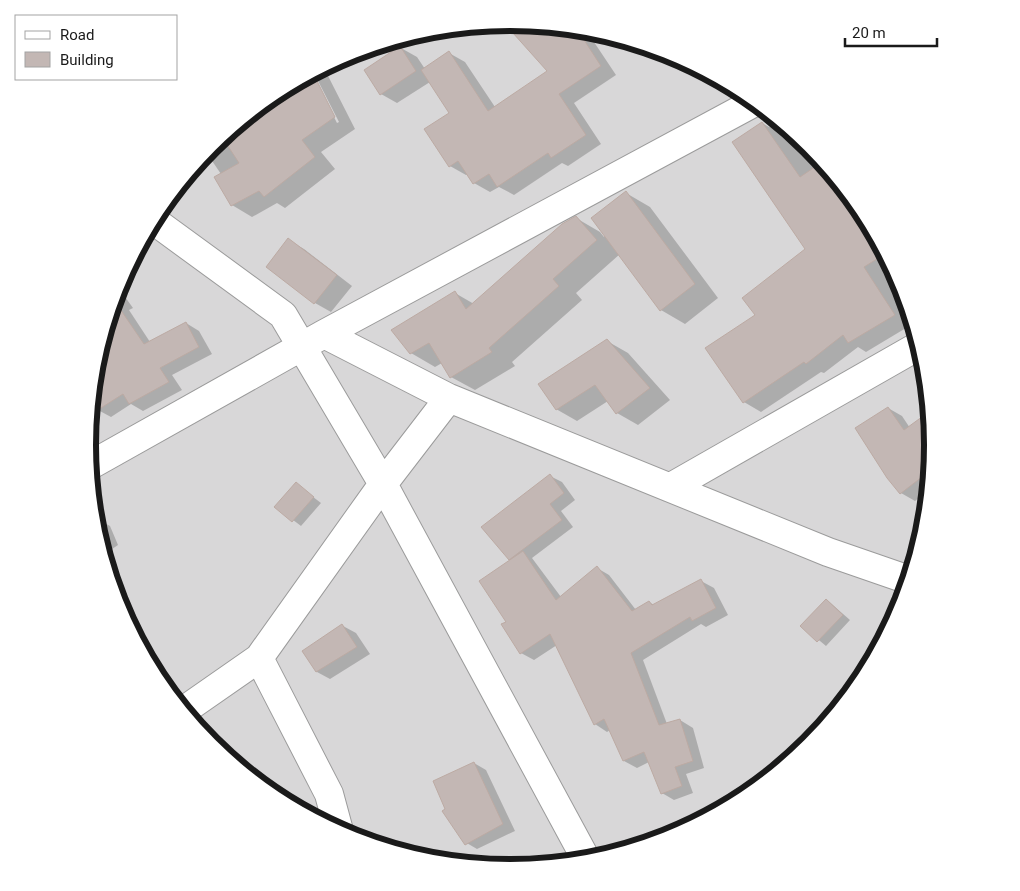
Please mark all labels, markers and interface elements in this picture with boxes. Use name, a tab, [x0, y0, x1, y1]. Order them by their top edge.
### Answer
legend	[15, 15, 178, 80]
scale bar	[845, 15, 938, 47]
text: 20 m	[852, 24, 886, 42]
text: Road	[60, 26, 94, 44]
text: Building	[60, 51, 114, 69]

